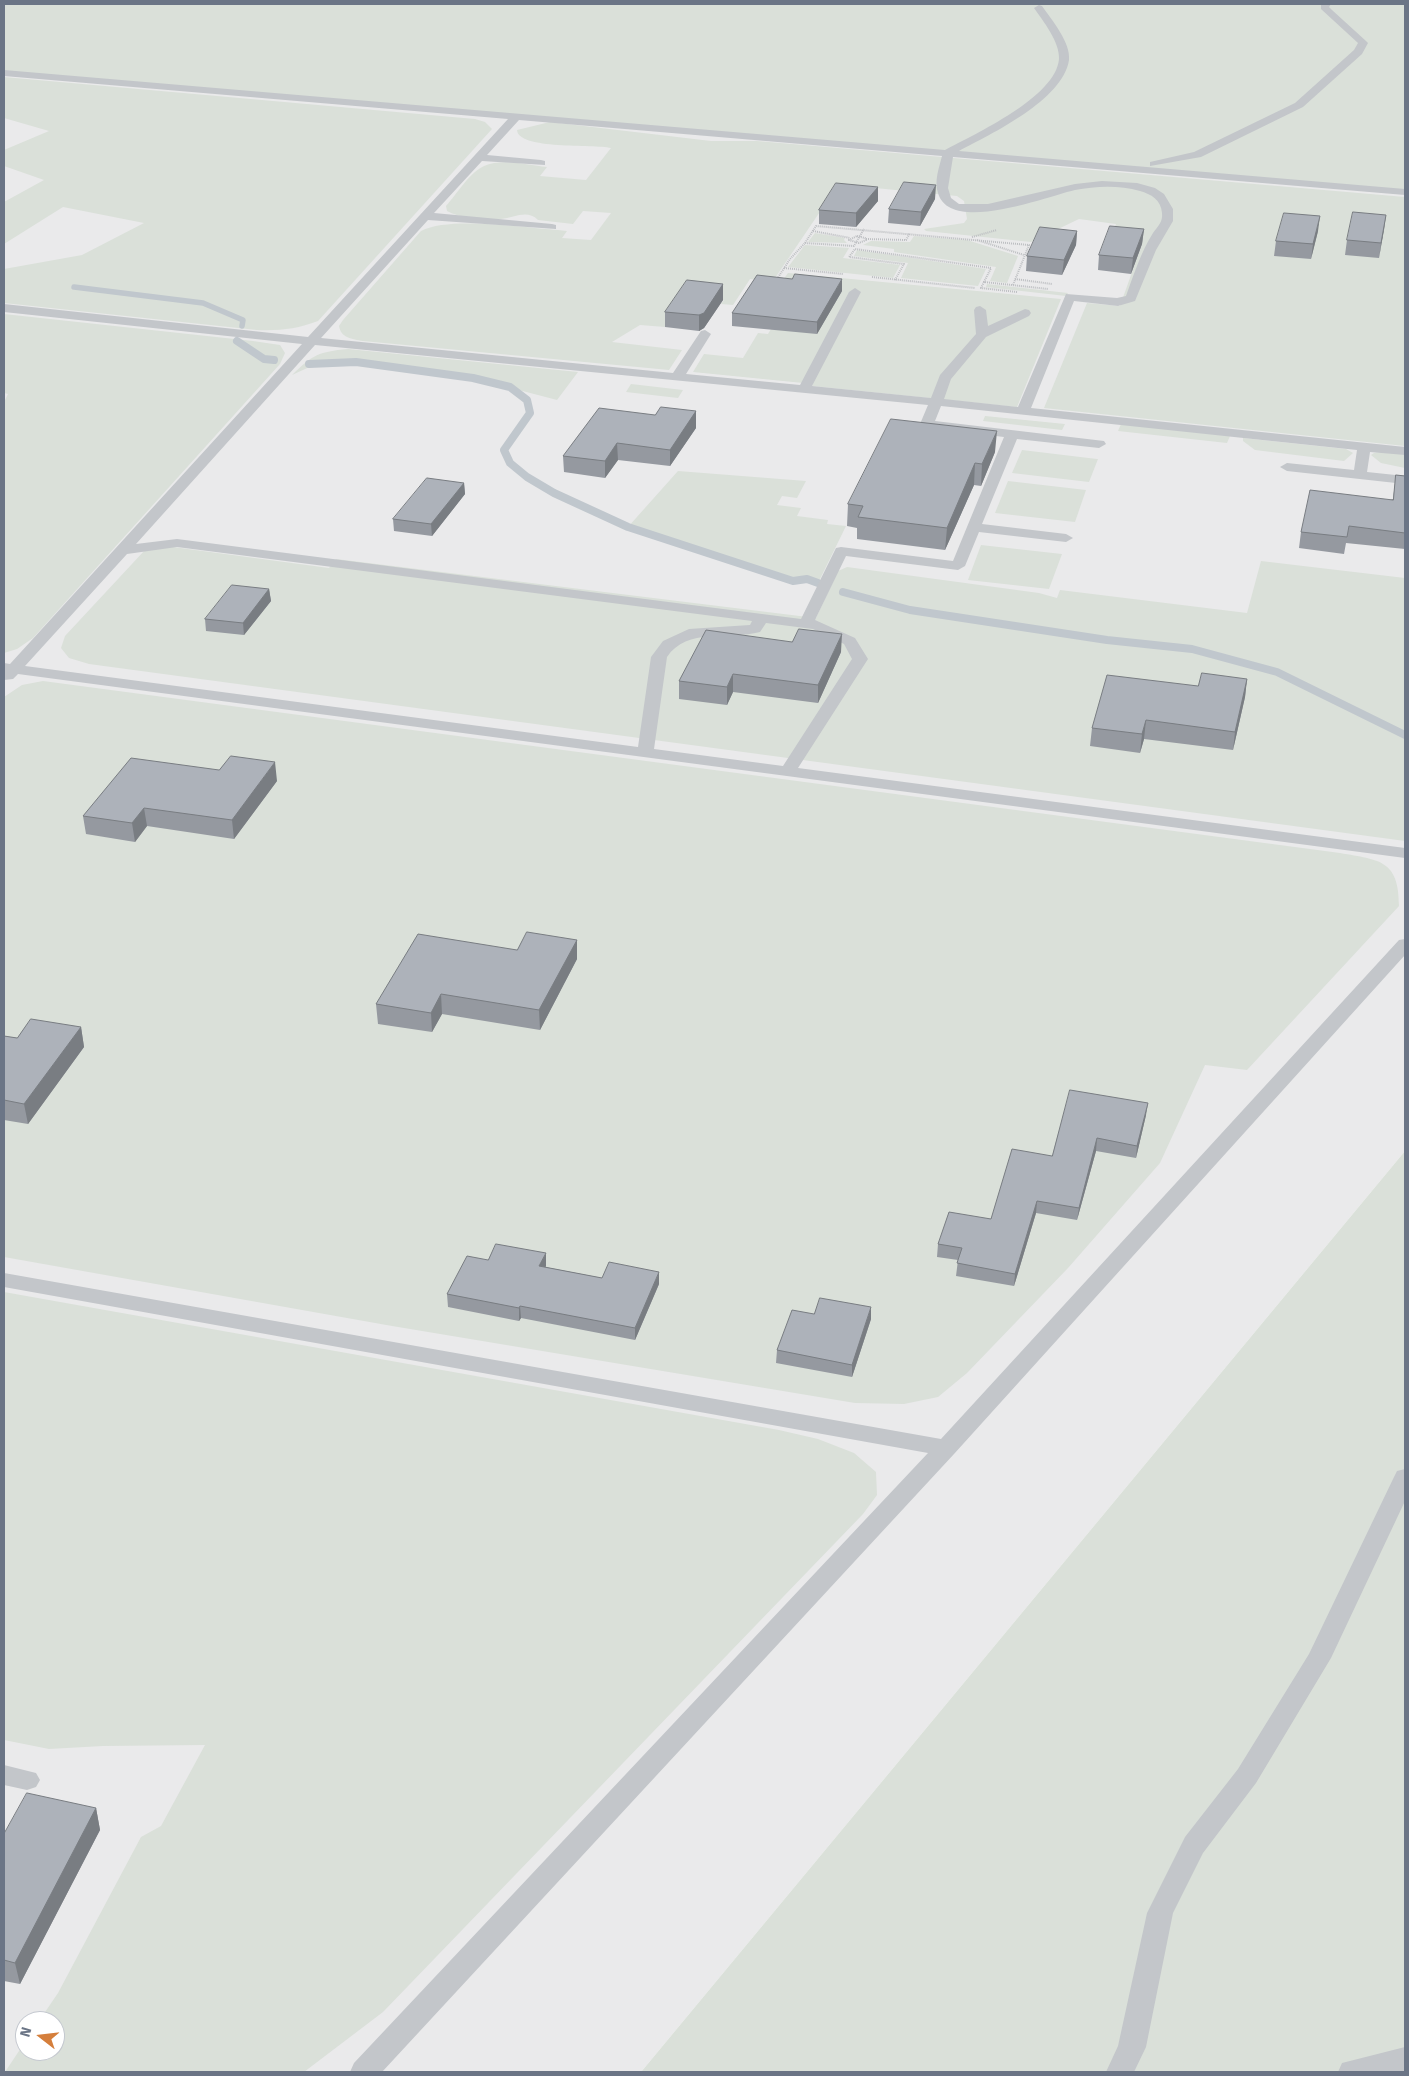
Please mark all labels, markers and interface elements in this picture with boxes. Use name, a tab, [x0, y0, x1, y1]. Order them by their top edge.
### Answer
north arrow	[15, 2011, 65, 2061]
text: N	[17, 2025, 36, 2039]

